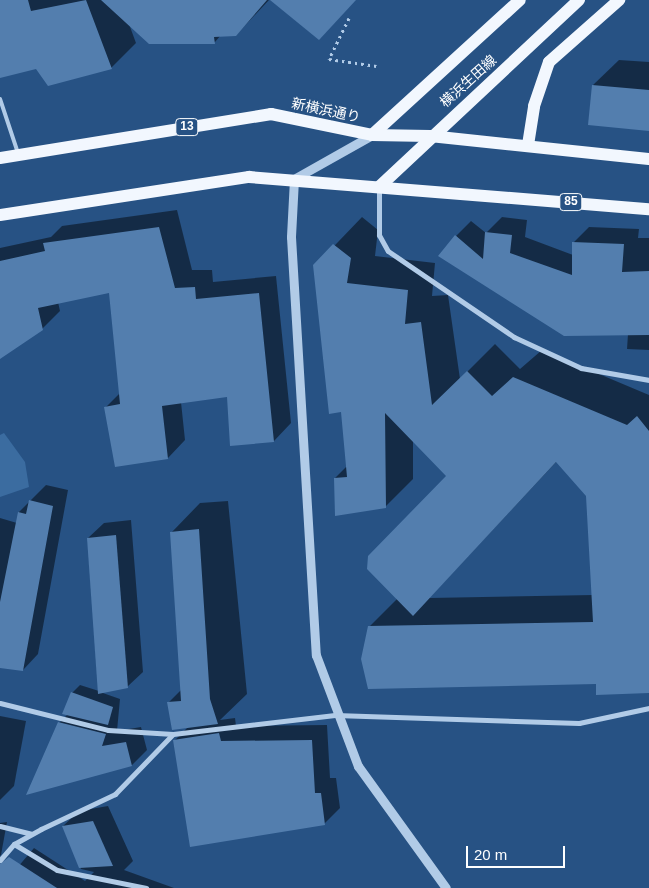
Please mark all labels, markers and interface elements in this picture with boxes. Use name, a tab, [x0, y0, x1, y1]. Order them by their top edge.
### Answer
street label: 横浜生田線	[436, 51, 500, 111]
street label: 新横浜通り	[290, 95, 362, 125]
road number: 13	[174, 118, 200, 136]
road number: 85	[558, 192, 584, 212]
scale bar	[469, 836, 568, 868]
text: 20 m	[474, 846, 507, 863]

